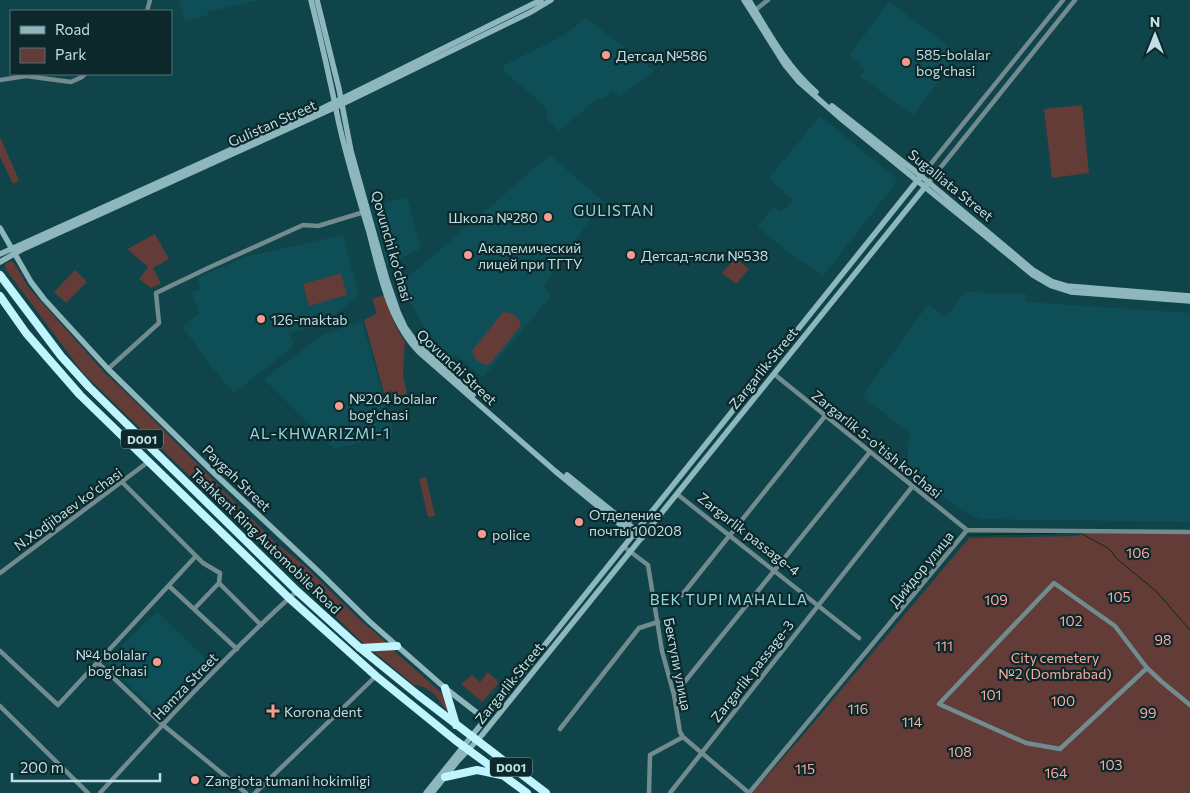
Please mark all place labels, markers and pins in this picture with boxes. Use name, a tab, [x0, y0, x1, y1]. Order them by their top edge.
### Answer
place label: 585-bolalar bog'chasi	[916, 46, 991, 79]
place label: Детсад №586	[616, 47, 707, 64]
marker: Детсад №586	[600, 49, 612, 61]
marker: 585-bolalar bog'chasi	[900, 56, 912, 68]
place label: Школа №280	[448, 209, 538, 226]
marker: Школа №280	[542, 211, 554, 223]
place label: Академический лицей при ТГТУ	[478, 239, 583, 272]
place label: Детсад-ясли №538	[641, 247, 768, 264]
marker: Академический лицей при ТГТУ	[462, 249, 474, 261]
marker: Детсад-ясли №538	[625, 249, 637, 261]
place label: 126-maktab	[271, 311, 348, 328]
marker: 126-maktab	[255, 313, 267, 325]
place label: №204 bolalar bog'chasi	[349, 390, 438, 423]
marker: №204 bolalar bog'chasi	[333, 400, 345, 412]
place label: Отделение почты 100208	[589, 506, 682, 539]
marker: Отделение почты 100208	[573, 516, 585, 528]
place label: police	[492, 526, 530, 543]
marker: police	[476, 528, 488, 540]
place label: №4 bolalar bog'chasi	[76, 646, 147, 679]
marker: №4 bolalar bog'chasi	[151, 656, 163, 668]
place label: Korona dent	[284, 703, 362, 720]
marker: Korona dent	[266, 704, 280, 718]
place label: Zangiota tumani hokimligi	[205, 772, 370, 789]
marker: Zangiota tumani hokimligi	[189, 774, 201, 786]

